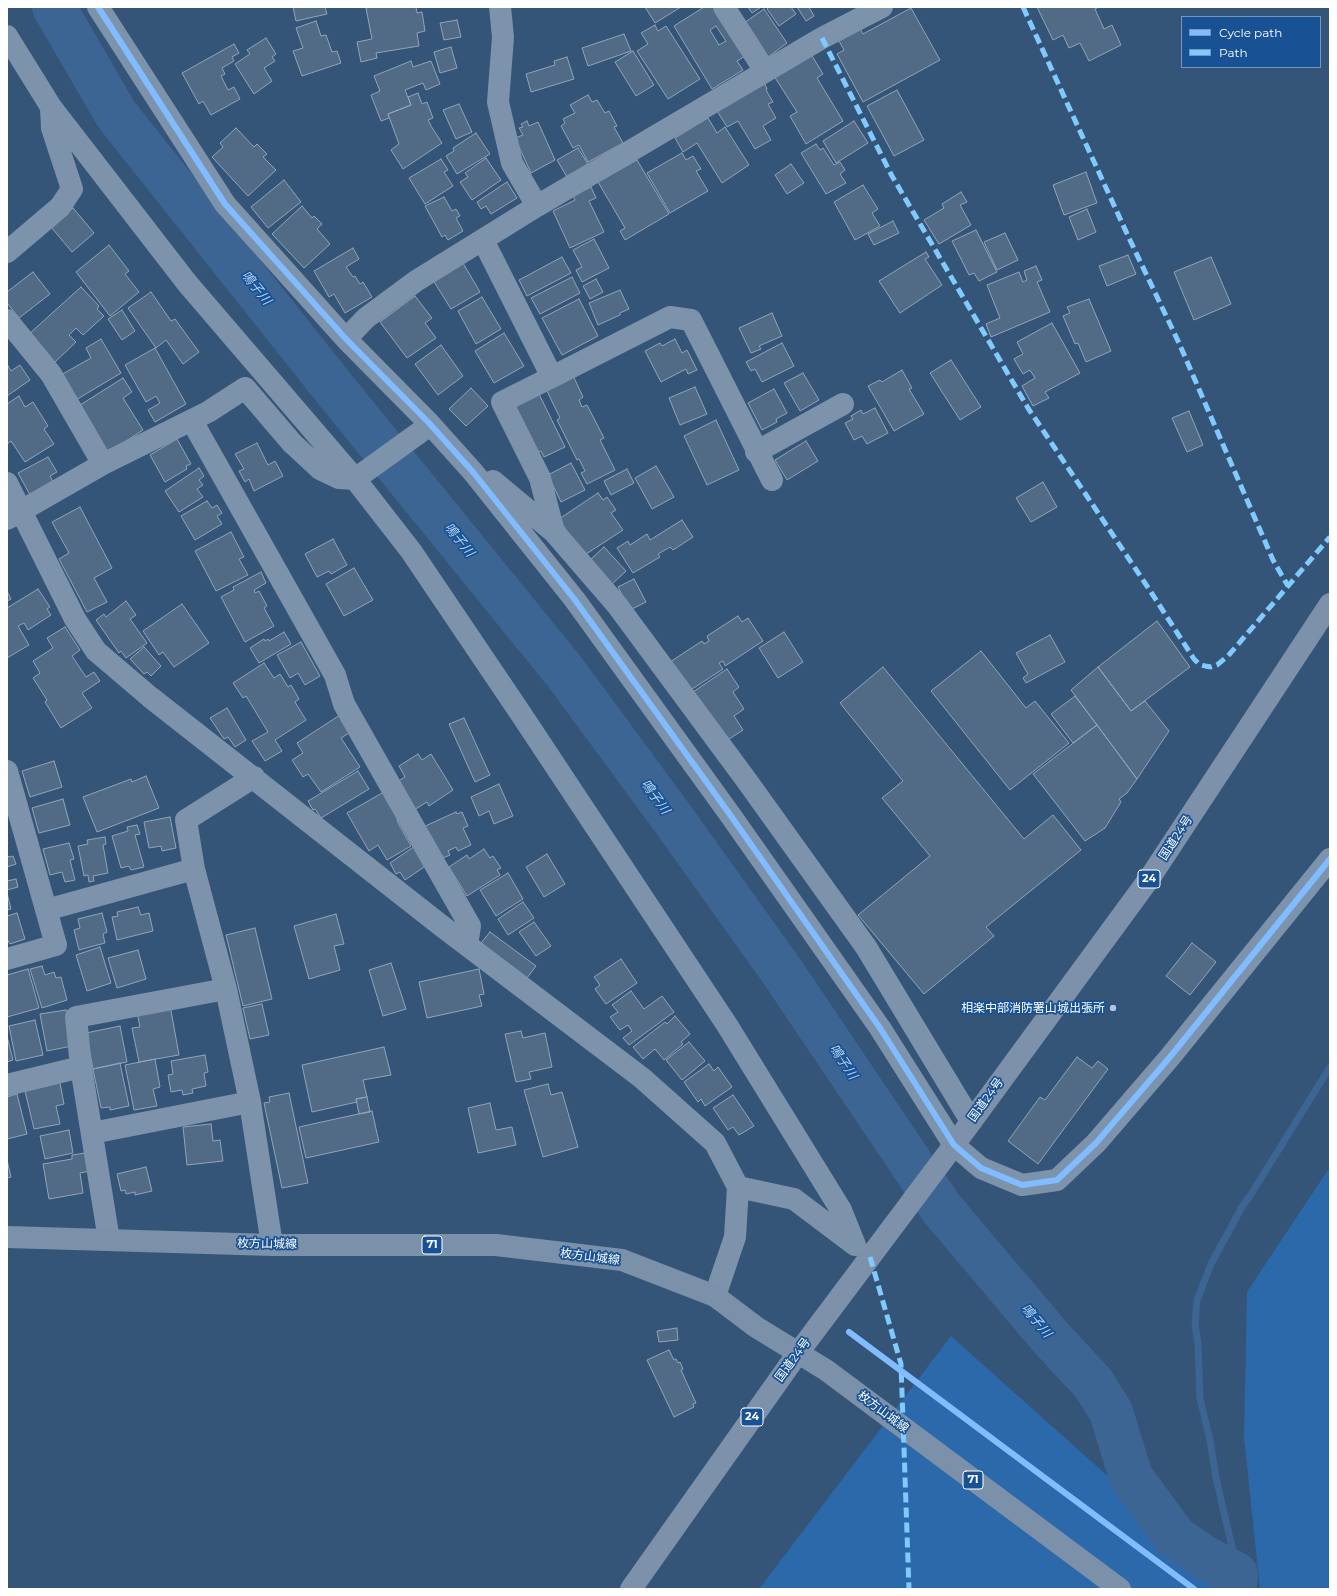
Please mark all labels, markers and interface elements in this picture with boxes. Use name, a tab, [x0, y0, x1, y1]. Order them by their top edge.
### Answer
legend	[1181, 16, 1321, 68]
text: Cycle path	[1219, 25, 1282, 40]
text: Path	[1219, 45, 1248, 60]
water label: 鳴子川	[238, 268, 274, 308]
water label: 鳴子川	[441, 520, 477, 560]
water label: 鳴子川	[637, 777, 673, 817]
street label: 国道24号	[1156, 813, 1196, 863]
road number: 24	[1138, 870, 1160, 888]
place label: 相楽中部消防署山城出張所	[961, 1001, 1105, 1015]
marker: 相楽中部消防署山城出張所	[1108, 1003, 1118, 1013]
water label: 鳴子川	[826, 1041, 860, 1083]
street label: 国道24号	[965, 1075, 1007, 1125]
street label: 枚方山城線	[237, 1236, 297, 1252]
road number: 71	[422, 1236, 442, 1254]
street label: 枚方山城線	[559, 1246, 621, 1268]
water label: 鳴子川	[1017, 1301, 1055, 1341]
street label: 国道24号	[772, 1335, 814, 1385]
street label: 枚方山城線	[855, 1388, 911, 1436]
road number: 24	[741, 1408, 763, 1426]
road number: 71	[963, 1471, 983, 1489]

